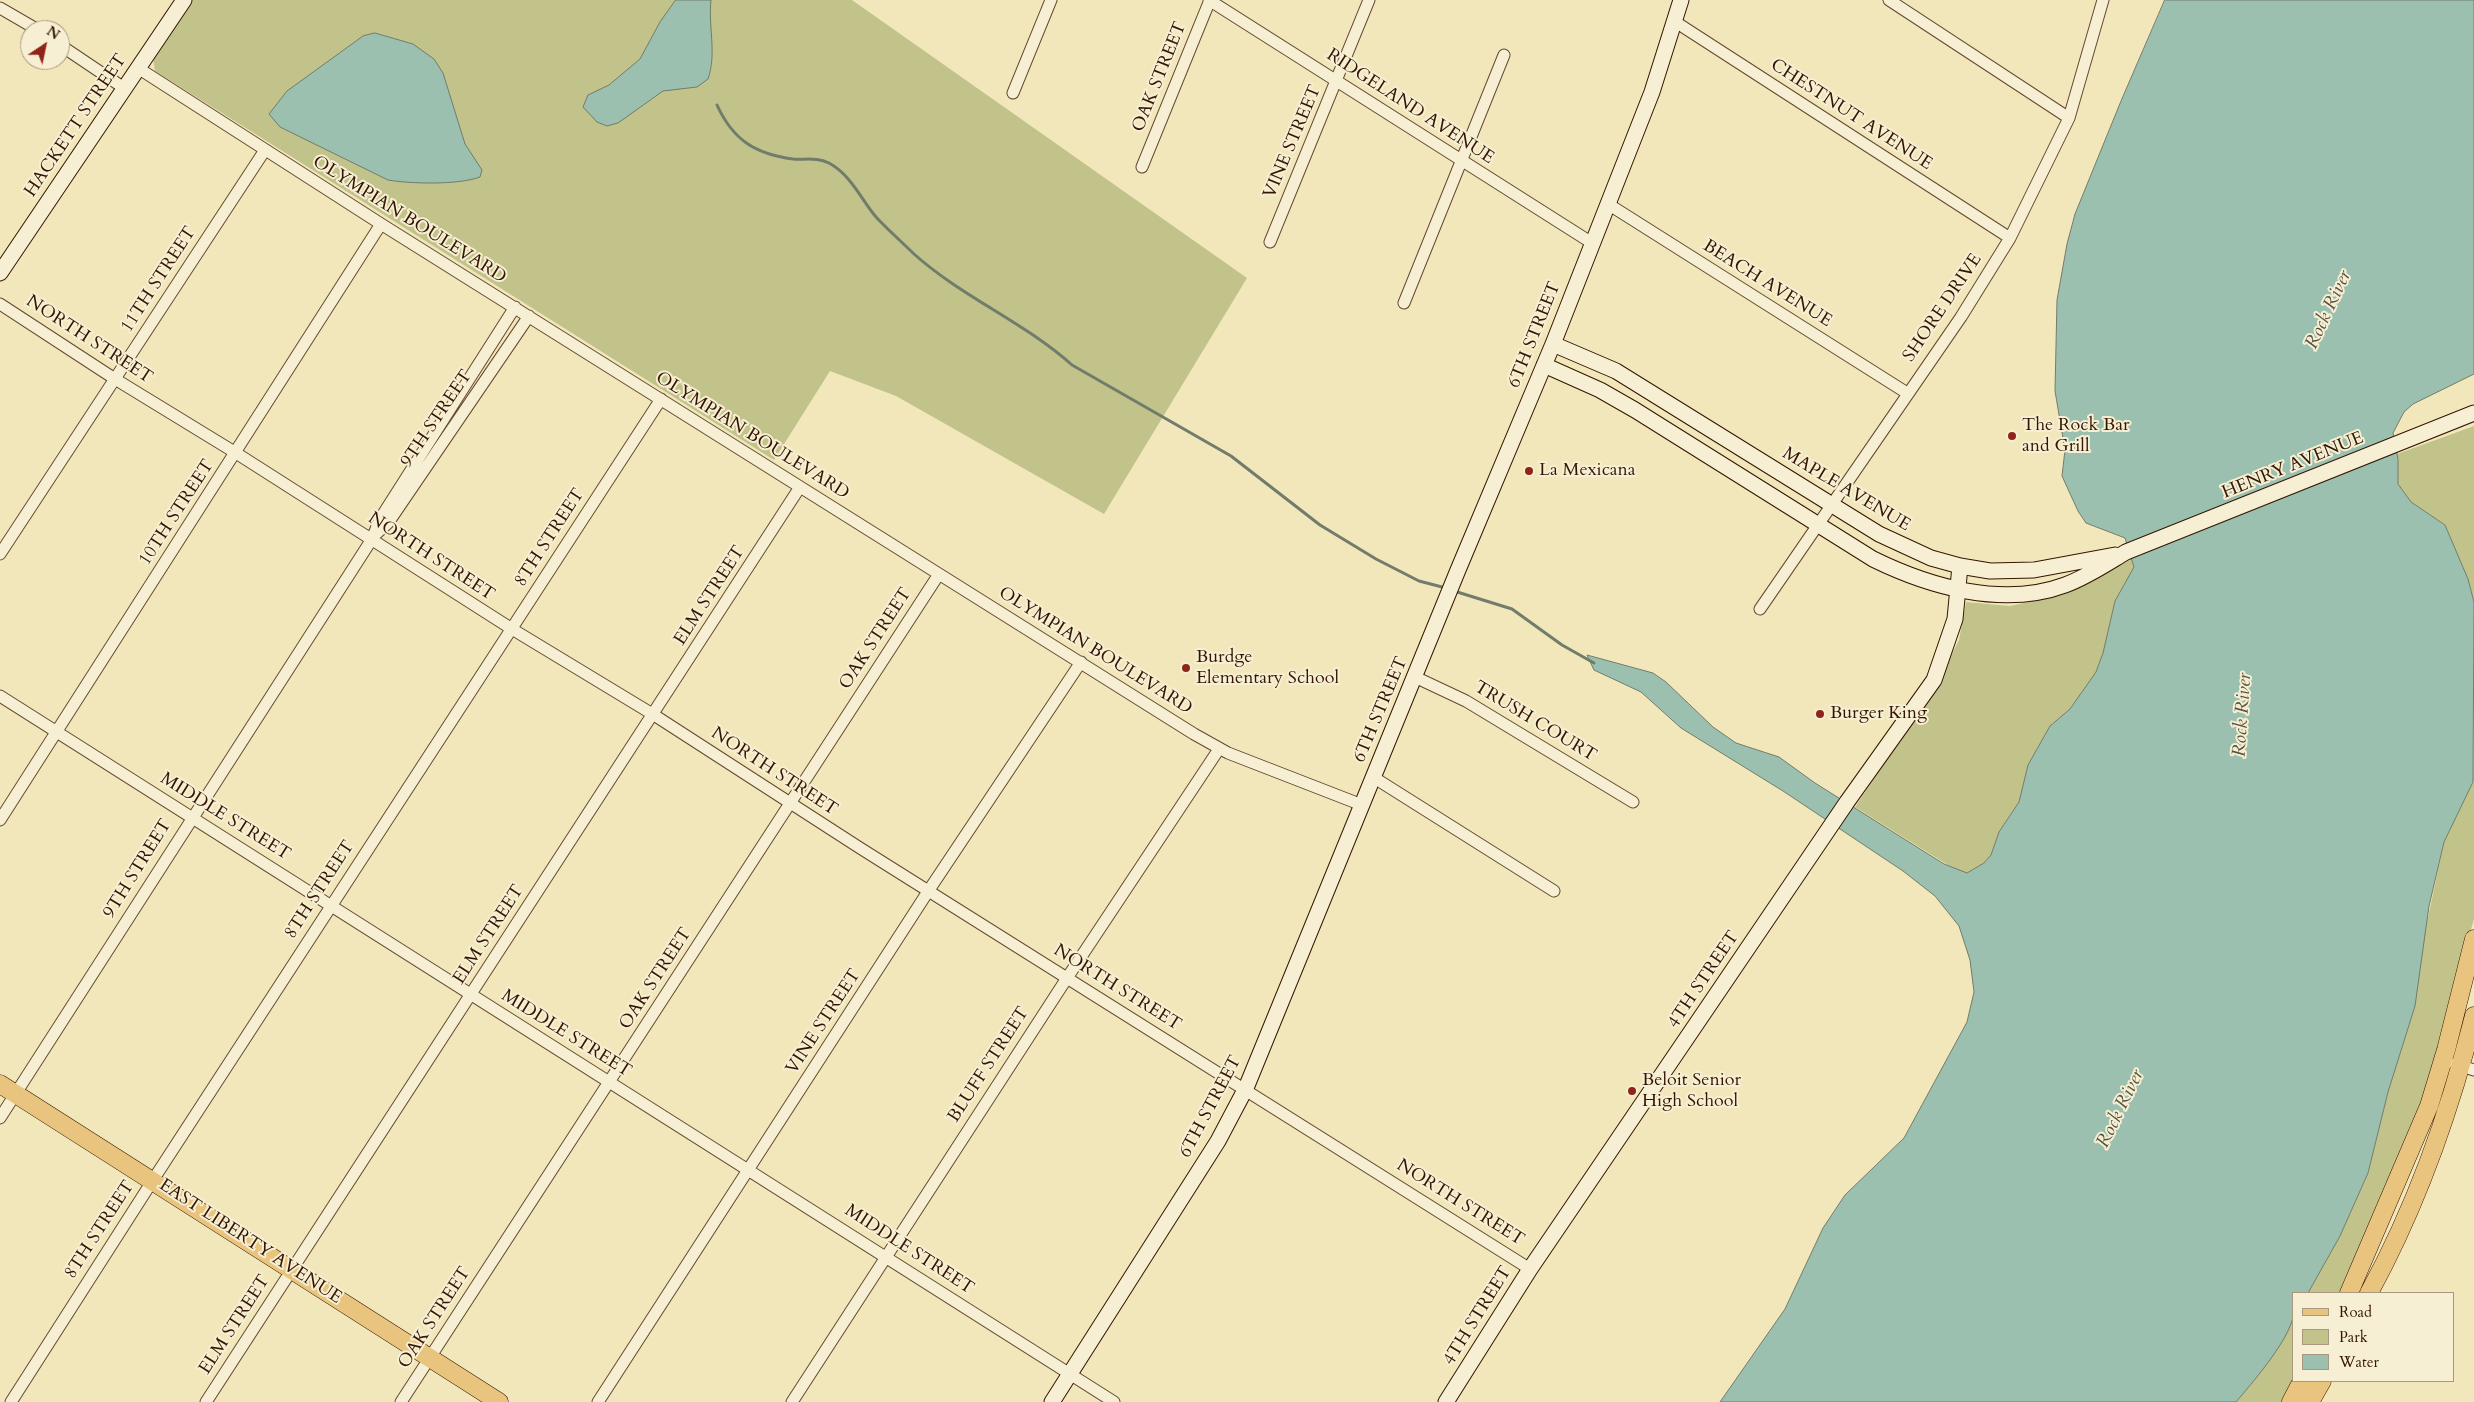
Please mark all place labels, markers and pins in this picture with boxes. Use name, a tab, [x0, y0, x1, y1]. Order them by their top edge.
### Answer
place label: The Rock Bar and Grill	[2022, 415, 2130, 458]
marker: The Rock Bar and Grill	[2006, 430, 2018, 442]
place label: La Mexicana	[1539, 460, 1636, 482]
marker: La Mexicana	[1523, 465, 1535, 477]
place label: Burdge Elementary School	[1196, 647, 1339, 690]
marker: Burdge Elementary School	[1180, 662, 1192, 674]
place label: Burger King	[1830, 703, 1927, 725]
marker: Burger King	[1814, 708, 1826, 720]
place label: Beloit Senior High School	[1642, 1070, 1741, 1112]
marker: Beloit Senior High School	[1626, 1085, 1638, 1097]

